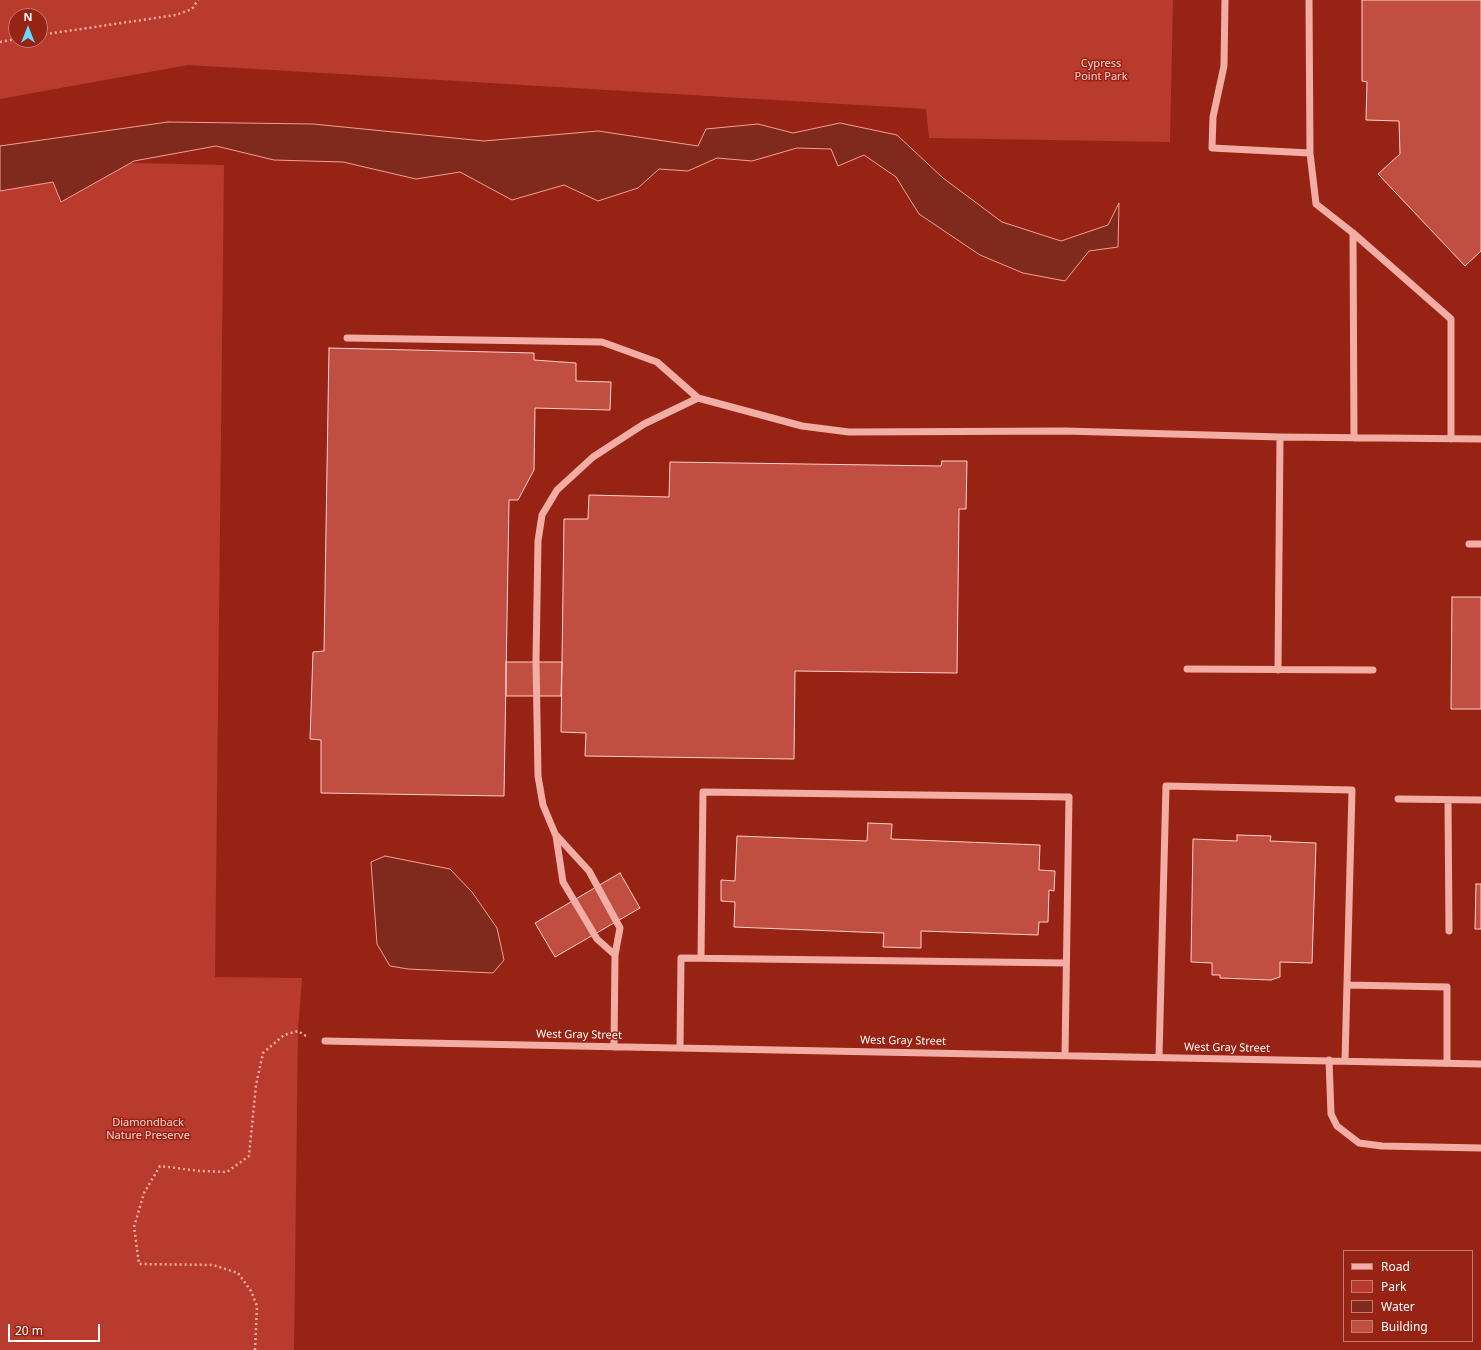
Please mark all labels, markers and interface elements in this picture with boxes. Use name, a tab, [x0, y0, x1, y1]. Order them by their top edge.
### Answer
north arrow	[8, 8, 48, 48]
text: N	[24, 9, 32, 24]
park label: Cypress Point Park	[1074, 57, 1128, 83]
street label: West Gray Street	[536, 1028, 622, 1042]
street label: West Gray Street	[860, 1034, 946, 1048]
street label: West Gray Street	[1184, 1041, 1270, 1055]
park label: Diamondback Nature Preserve	[106, 1116, 190, 1142]
legend	[1343, 1250, 1473, 1342]
text: Road	[1381, 1258, 1410, 1275]
text: Park	[1381, 1278, 1406, 1295]
text: Water	[1381, 1298, 1415, 1315]
scale bar	[10, 1316, 102, 1342]
text: Building	[1381, 1318, 1428, 1335]
text: 20 m	[15, 1322, 43, 1339]

